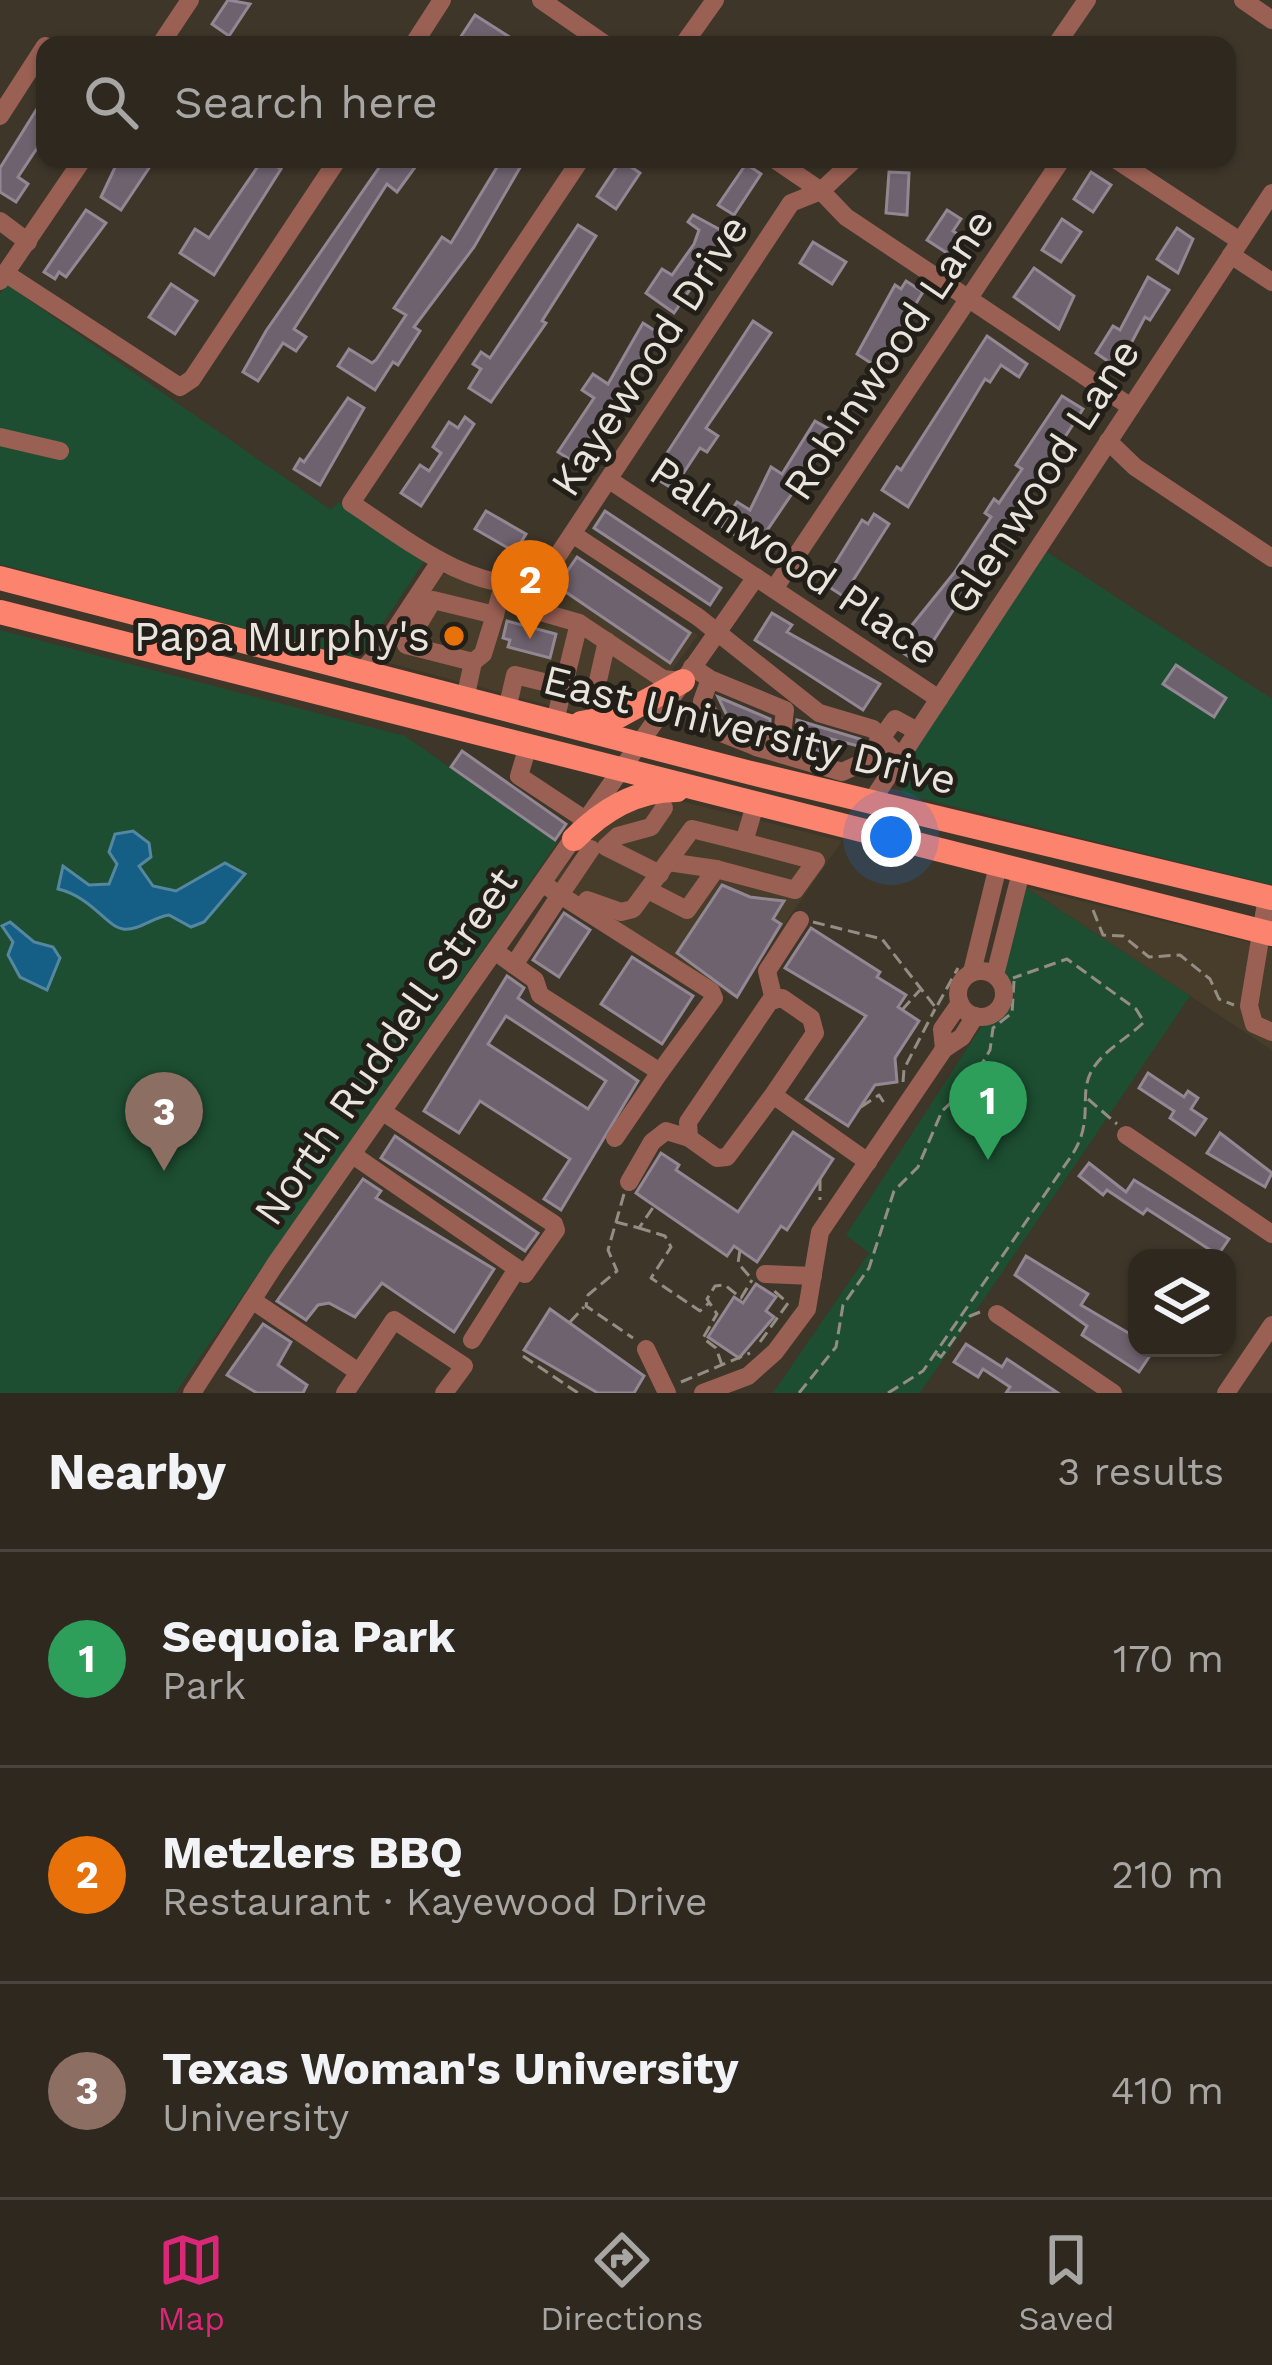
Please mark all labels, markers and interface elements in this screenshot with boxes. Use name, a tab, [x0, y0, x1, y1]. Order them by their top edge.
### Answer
search box	[36, 36, 1236, 168]
icon: search	[78, 69, 144, 135]
text: Search here	[174, 76, 438, 129]
street label: Robinwood Lane	[773, 200, 1004, 509]
street label: Kayewood Drive	[540, 206, 758, 505]
street label: Glenwood Lane	[935, 330, 1150, 623]
street label: Palmwood Place	[641, 446, 948, 675]
pin: 2	[491, 540, 569, 639]
place label: Papa Murphy's	[134, 612, 430, 661]
marker: Papa Murphy's	[441, 623, 467, 649]
street label: East University Drive	[538, 654, 961, 805]
your location	[861, 807, 921, 867]
street label: North Ruddell Street	[244, 858, 527, 1234]
pin: 1	[949, 1061, 1027, 1160]
pin: 3	[125, 1072, 203, 1171]
map controls	[1128, 1249, 1236, 1357]
button: layers	[1128, 1249, 1236, 1357]
text: Nearby	[48, 1442, 226, 1501]
text: 3 results	[1058, 1449, 1224, 1494]
text: Sequoia Park	[162, 1610, 455, 1663]
text: 1	[79, 1636, 95, 1681]
text: 170 m	[1113, 1636, 1224, 1681]
text: Park	[162, 1663, 246, 1708]
text: Metzlers BBQ	[162, 1826, 463, 1879]
text: 2	[75, 1852, 99, 1897]
text: 210 m	[1111, 1852, 1224, 1897]
text: Restaurant · Kayewood Drive	[162, 1879, 708, 1924]
text: Texas Woman's University	[162, 2042, 739, 2095]
text: 3	[75, 2068, 99, 2113]
text: 410 m	[1111, 2068, 1224, 2113]
text: University	[162, 2095, 349, 2140]
tab: Map	[158, 2227, 225, 2338]
tab: Directions	[540, 2227, 703, 2338]
tab: Saved	[1019, 2227, 1114, 2338]

